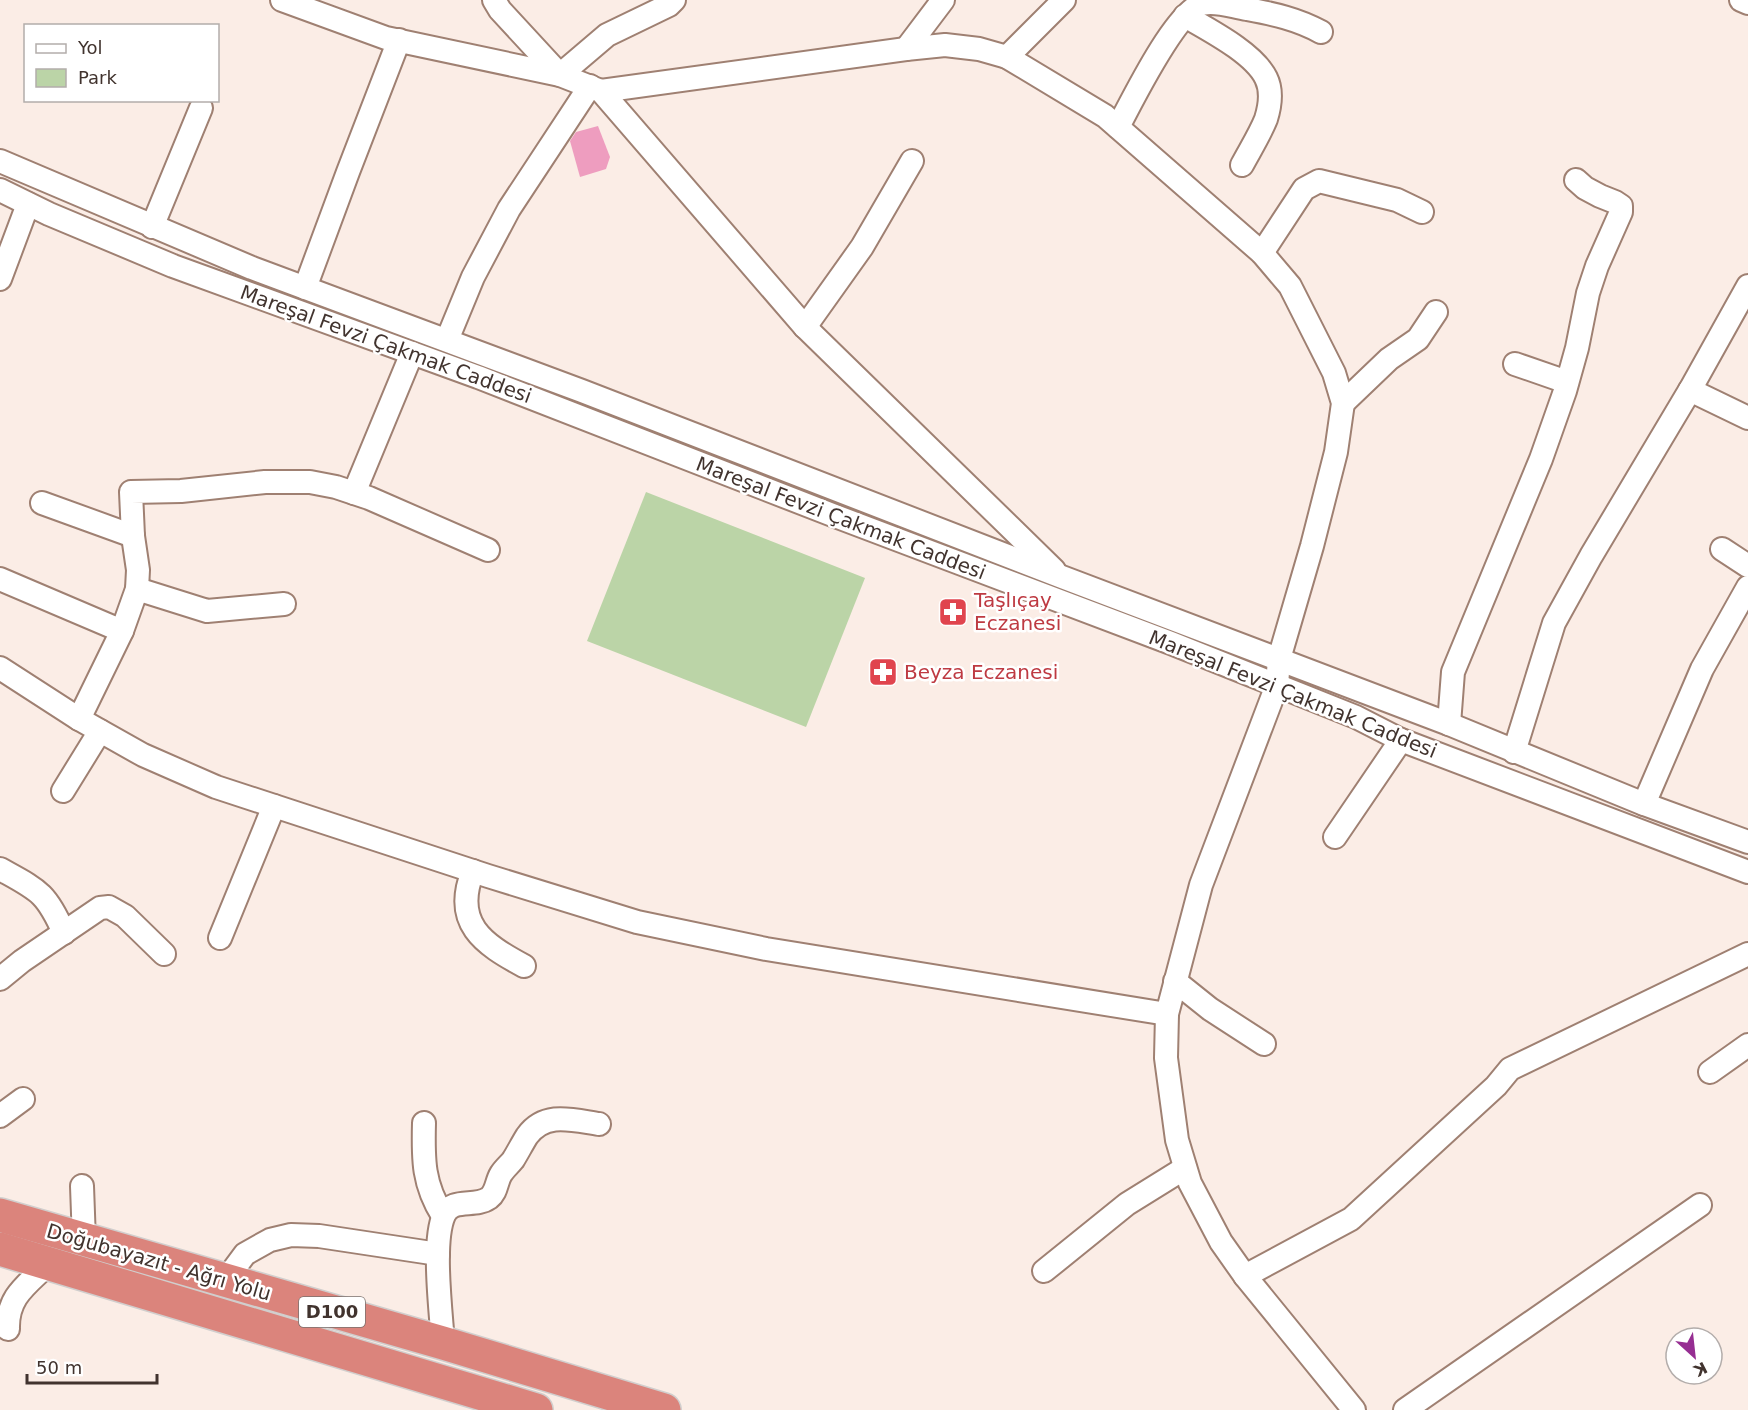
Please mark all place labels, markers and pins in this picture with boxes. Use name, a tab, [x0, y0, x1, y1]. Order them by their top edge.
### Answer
place label: Taşlıçay Eczanesi	[973, 588, 1061, 635]
pharmacy icon: Taşlıçay Eczanesi	[937, 596, 969, 628]
pharmacy icon: Beyza Eczanesi	[867, 656, 899, 688]
place label: Beyza Eczanesi	[904, 660, 1058, 684]

